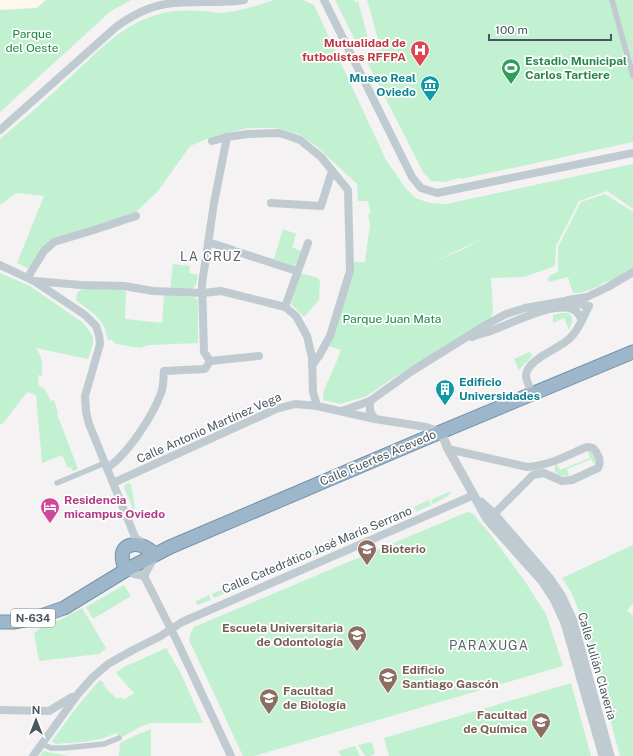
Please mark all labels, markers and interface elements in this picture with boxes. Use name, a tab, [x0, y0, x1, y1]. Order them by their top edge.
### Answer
scale bar	[489, 16, 611, 42]
text: 100 m	[495, 23, 528, 37]
park label: Parque del Oeste	[5, 27, 59, 55]
place label: Mutualidad de futbolistas RFFPA	[302, 36, 406, 64]
hospital icon: Mutualidad de futbolistas RFFPA	[409, 39, 431, 67]
place label: Estadio Municipal Carlos Tartiere	[525, 54, 627, 82]
sports icon: Estadio Municipal Carlos Tartiere	[500, 57, 522, 85]
place label: Museo Real Oviedo	[349, 71, 416, 99]
museum icon: Museo Real Oviedo	[419, 74, 441, 102]
district label: LA CRUZ	[180, 249, 242, 264]
park label: Parque Juan Mata	[343, 312, 441, 326]
place label: Edificio Universidades	[459, 375, 540, 403]
building icon: Edificio Universidades	[434, 378, 456, 406]
street label: Calle Antonio Martínez Vega	[135, 390, 283, 466]
street label: Calle Fuertes Acevedo	[318, 427, 438, 489]
place label: Residencia micampus Oviedo	[64, 493, 165, 521]
hotel icon: Residencia micampus Oviedo	[39, 496, 61, 524]
street label: Calle Catedrático José María Serrano	[220, 503, 414, 596]
school or university icon: Bioterio	[356, 538, 378, 566]
place label: Bioterio	[381, 542, 426, 556]
road number: N-634	[11, 609, 55, 627]
street label: Calle Julián Clavería	[575, 611, 619, 721]
place label: Escuela Universitaria de Odontología	[222, 621, 343, 649]
school or university icon: Escuela Universitaria de Odontología	[346, 624, 368, 652]
district label: PARAXUGA	[449, 638, 529, 653]
place label: Edificio Santiago Gascón	[402, 663, 499, 691]
school or university icon: Edificio Santiago Gascón	[377, 666, 399, 694]
place label: Facultad de Biología	[283, 684, 346, 712]
school or university icon: Facultad de Biología	[258, 687, 280, 715]
north arrow	[16, 700, 56, 740]
text: N	[32, 704, 40, 716]
place label: Facultad de Química	[463, 708, 527, 736]
school or university icon: Facultad de Química	[530, 711, 552, 739]

